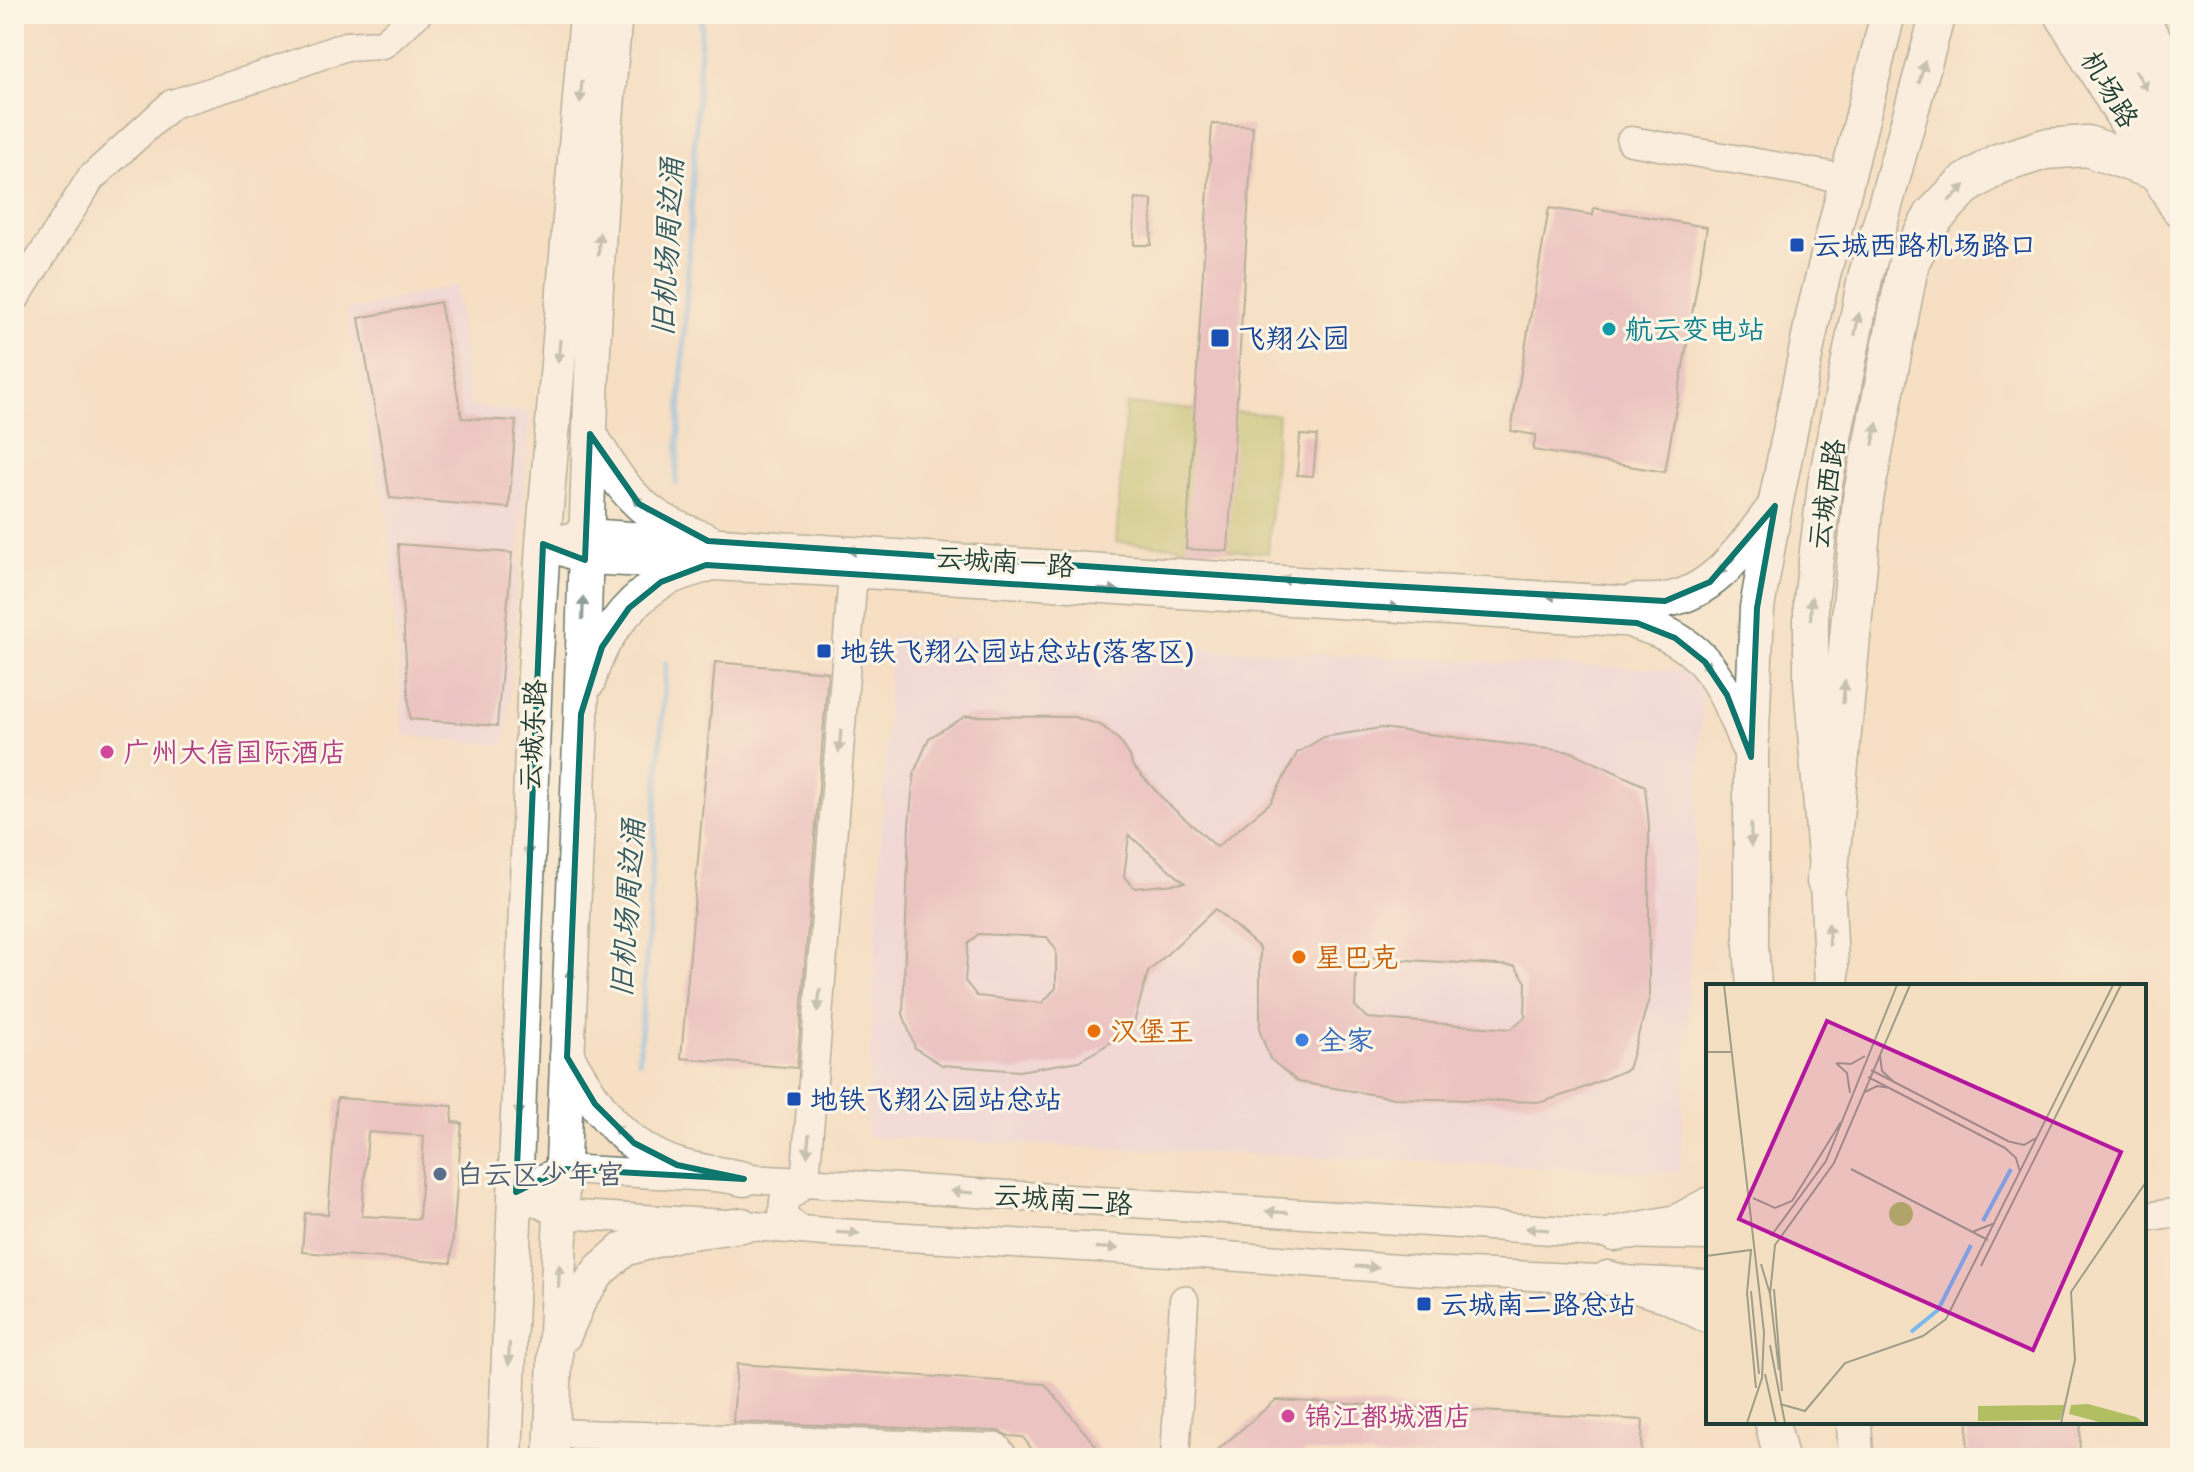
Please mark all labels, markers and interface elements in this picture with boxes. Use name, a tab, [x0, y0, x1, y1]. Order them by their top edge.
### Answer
street label: 机场路	[2074, 44, 2146, 134]
one-way arrow	[1916, 60, 1928, 85]
one-way arrow	[2133, 69, 2147, 92]
one-way arrow	[574, 80, 587, 105]
water label: 旧机场周边涌	[644, 155, 690, 338]
one-way arrow	[1947, 185, 1966, 203]
place label: 云城西路机场路口	[1813, 228, 2037, 262]
one-way arrow	[593, 231, 606, 256]
marker: 云城西路机场路口	[1788, 236, 1806, 254]
one-way arrow	[1851, 311, 1863, 336]
place label: 航云变电站	[1625, 312, 1765, 346]
marker: 航云变电站	[1600, 320, 1618, 338]
place label: 飞翔公园	[1238, 321, 1350, 355]
marker: 飞翔公园	[1209, 327, 1231, 349]
one-way arrow	[553, 339, 566, 364]
one-way arrow	[1870, 421, 1882, 446]
street label: 云城西路	[1800, 436, 1852, 552]
one-way arrow	[631, 495, 650, 513]
street label: 云城南一路	[934, 539, 1076, 583]
one-way arrow	[845, 544, 870, 557]
one-way arrow	[1717, 556, 1736, 575]
one-way arrow	[1278, 573, 1303, 586]
one-way arrow	[1096, 584, 1121, 597]
one-way arrow	[1544, 590, 1569, 603]
one-way arrow	[577, 595, 590, 620]
one-way arrow	[1805, 595, 1818, 620]
one-way arrow	[1376, 601, 1401, 614]
place label: 地铁飞翔公园站总站(落客区)	[840, 634, 1194, 668]
marker: 地铁飞翔公园站总站(落客区)	[815, 642, 833, 660]
one-way arrow	[1694, 652, 1712, 671]
street label: 云城东路	[512, 678, 552, 792]
one-way arrow	[1838, 679, 1851, 704]
one-way arrow	[833, 729, 846, 754]
place label: 广州大信国际酒店	[123, 735, 347, 769]
marker: 广州大信国际酒店	[98, 743, 116, 761]
water label: 旧机场周边涌	[602, 816, 652, 999]
one-way arrow	[1745, 823, 1757, 848]
one-way arrow	[521, 834, 534, 859]
one-way arrow	[1823, 921, 1836, 946]
place label: 星巴克	[1315, 940, 1399, 974]
marker: 星巴克	[1290, 948, 1308, 966]
one-way arrow	[564, 966, 577, 991]
inset map	[1706, 984, 2146, 1424]
one-way arrow	[813, 988, 826, 1013]
place label: 汉堡王	[1110, 1014, 1194, 1048]
marker: 汉堡王	[1085, 1022, 1103, 1040]
place label: 全家	[1318, 1023, 1374, 1057]
marker: 全家	[1293, 1031, 1311, 1049]
place label: 地铁飞翔公园站总站	[810, 1082, 1062, 1116]
marker: 地铁飞翔公园站总站	[785, 1090, 803, 1108]
one-way arrow	[512, 1094, 525, 1119]
one-way arrow	[612, 1124, 632, 1141]
one-way arrow	[801, 1133, 814, 1158]
place label: 白云区少年宫	[456, 1157, 624, 1191]
marker: 白云区少年宫	[431, 1165, 449, 1183]
street label: 云城南二路	[992, 1177, 1134, 1221]
one-way arrow	[949, 1185, 974, 1198]
one-way arrow	[1264, 1205, 1289, 1218]
one-way arrow	[1524, 1222, 1549, 1235]
one-way arrow	[836, 1227, 861, 1240]
one-way arrow	[1095, 1242, 1120, 1255]
one-way arrow	[1355, 1261, 1380, 1274]
one-way arrow	[552, 1263, 565, 1288]
place label: 云城南二路总站	[1440, 1287, 1636, 1321]
marker: 云城南二路总站	[1415, 1295, 1433, 1313]
one-way arrow	[502, 1342, 515, 1367]
place label: 锦江都城酒店	[1304, 1399, 1472, 1433]
marker: 锦江都城酒店	[1279, 1407, 1297, 1425]

